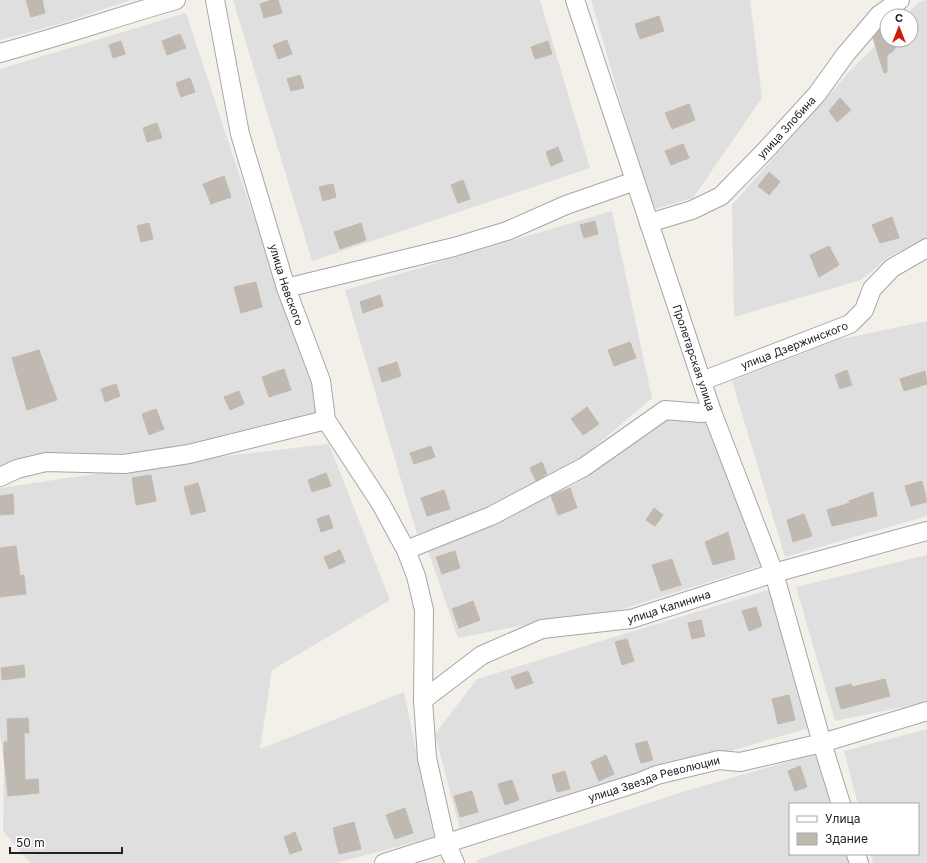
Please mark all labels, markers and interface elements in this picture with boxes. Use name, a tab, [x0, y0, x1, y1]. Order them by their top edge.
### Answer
north arrow	[879, 8, 919, 48]
text: С	[895, 11, 903, 25]
street label: улица Злобина	[754, 93, 819, 162]
street label: улица Невского	[266, 242, 307, 328]
street label: Пролетарская улица	[670, 303, 718, 413]
street label: улица Дзержинского	[739, 318, 850, 372]
street label: улица Калинина	[627, 587, 712, 626]
street label: улица Звезда Революции	[586, 753, 721, 805]
legend	[789, 803, 919, 855]
text: Улица	[825, 811, 860, 826]
scale bar	[10, 829, 122, 855]
text: Здание	[825, 831, 868, 846]
text: 50 m	[16, 835, 45, 850]

